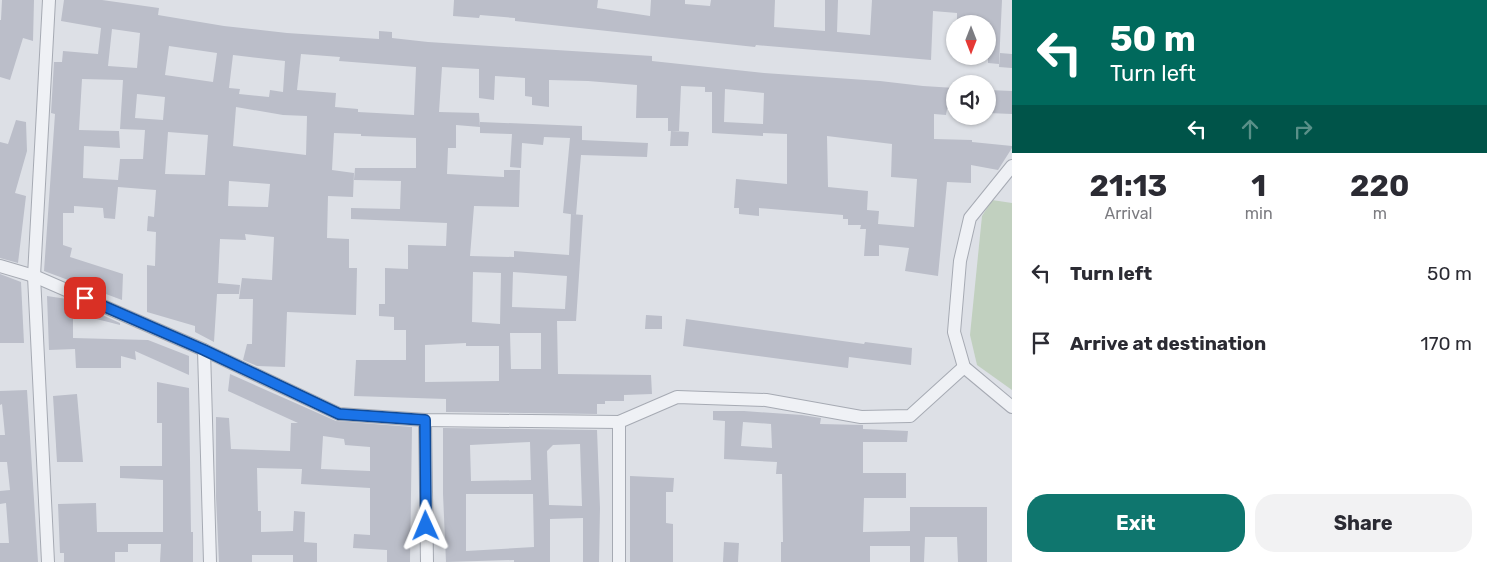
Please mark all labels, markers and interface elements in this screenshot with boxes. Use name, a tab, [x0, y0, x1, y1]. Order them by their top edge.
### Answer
north arrow	[946, 15, 996, 65]
map controls	[946, 15, 996, 125]
text: 50 m	[1110, 18, 1196, 60]
icon: left	[1027, 20, 1092, 85]
text: Turn left	[1110, 60, 1196, 87]
button: sound	[946, 75, 996, 125]
icon: left	[1183, 115, 1211, 143]
icon: ahead	[1236, 115, 1264, 143]
icon: right	[1289, 115, 1317, 143]
text: 21:13	[1089, 168, 1167, 204]
text: 1	[1251, 168, 1266, 204]
text: 220	[1350, 168, 1410, 204]
text: Arrival	[1104, 204, 1152, 223]
text: min	[1245, 204, 1273, 223]
text: m	[1373, 204, 1387, 223]
icon: left	[1027, 259, 1055, 287]
text: Turn left	[1070, 262, 1152, 285]
text: 50 m	[1427, 262, 1472, 285]
pin	[64, 277, 106, 319]
icon: arrive	[71, 284, 99, 312]
icon: arrive	[1027, 329, 1055, 357]
text: Arrive at destination	[1070, 332, 1266, 355]
text: 170 m	[1421, 332, 1472, 355]
button: Exit	[1027, 494, 1245, 552]
button: Share	[1255, 494, 1472, 552]
position arrow	[399, 499, 451, 551]

